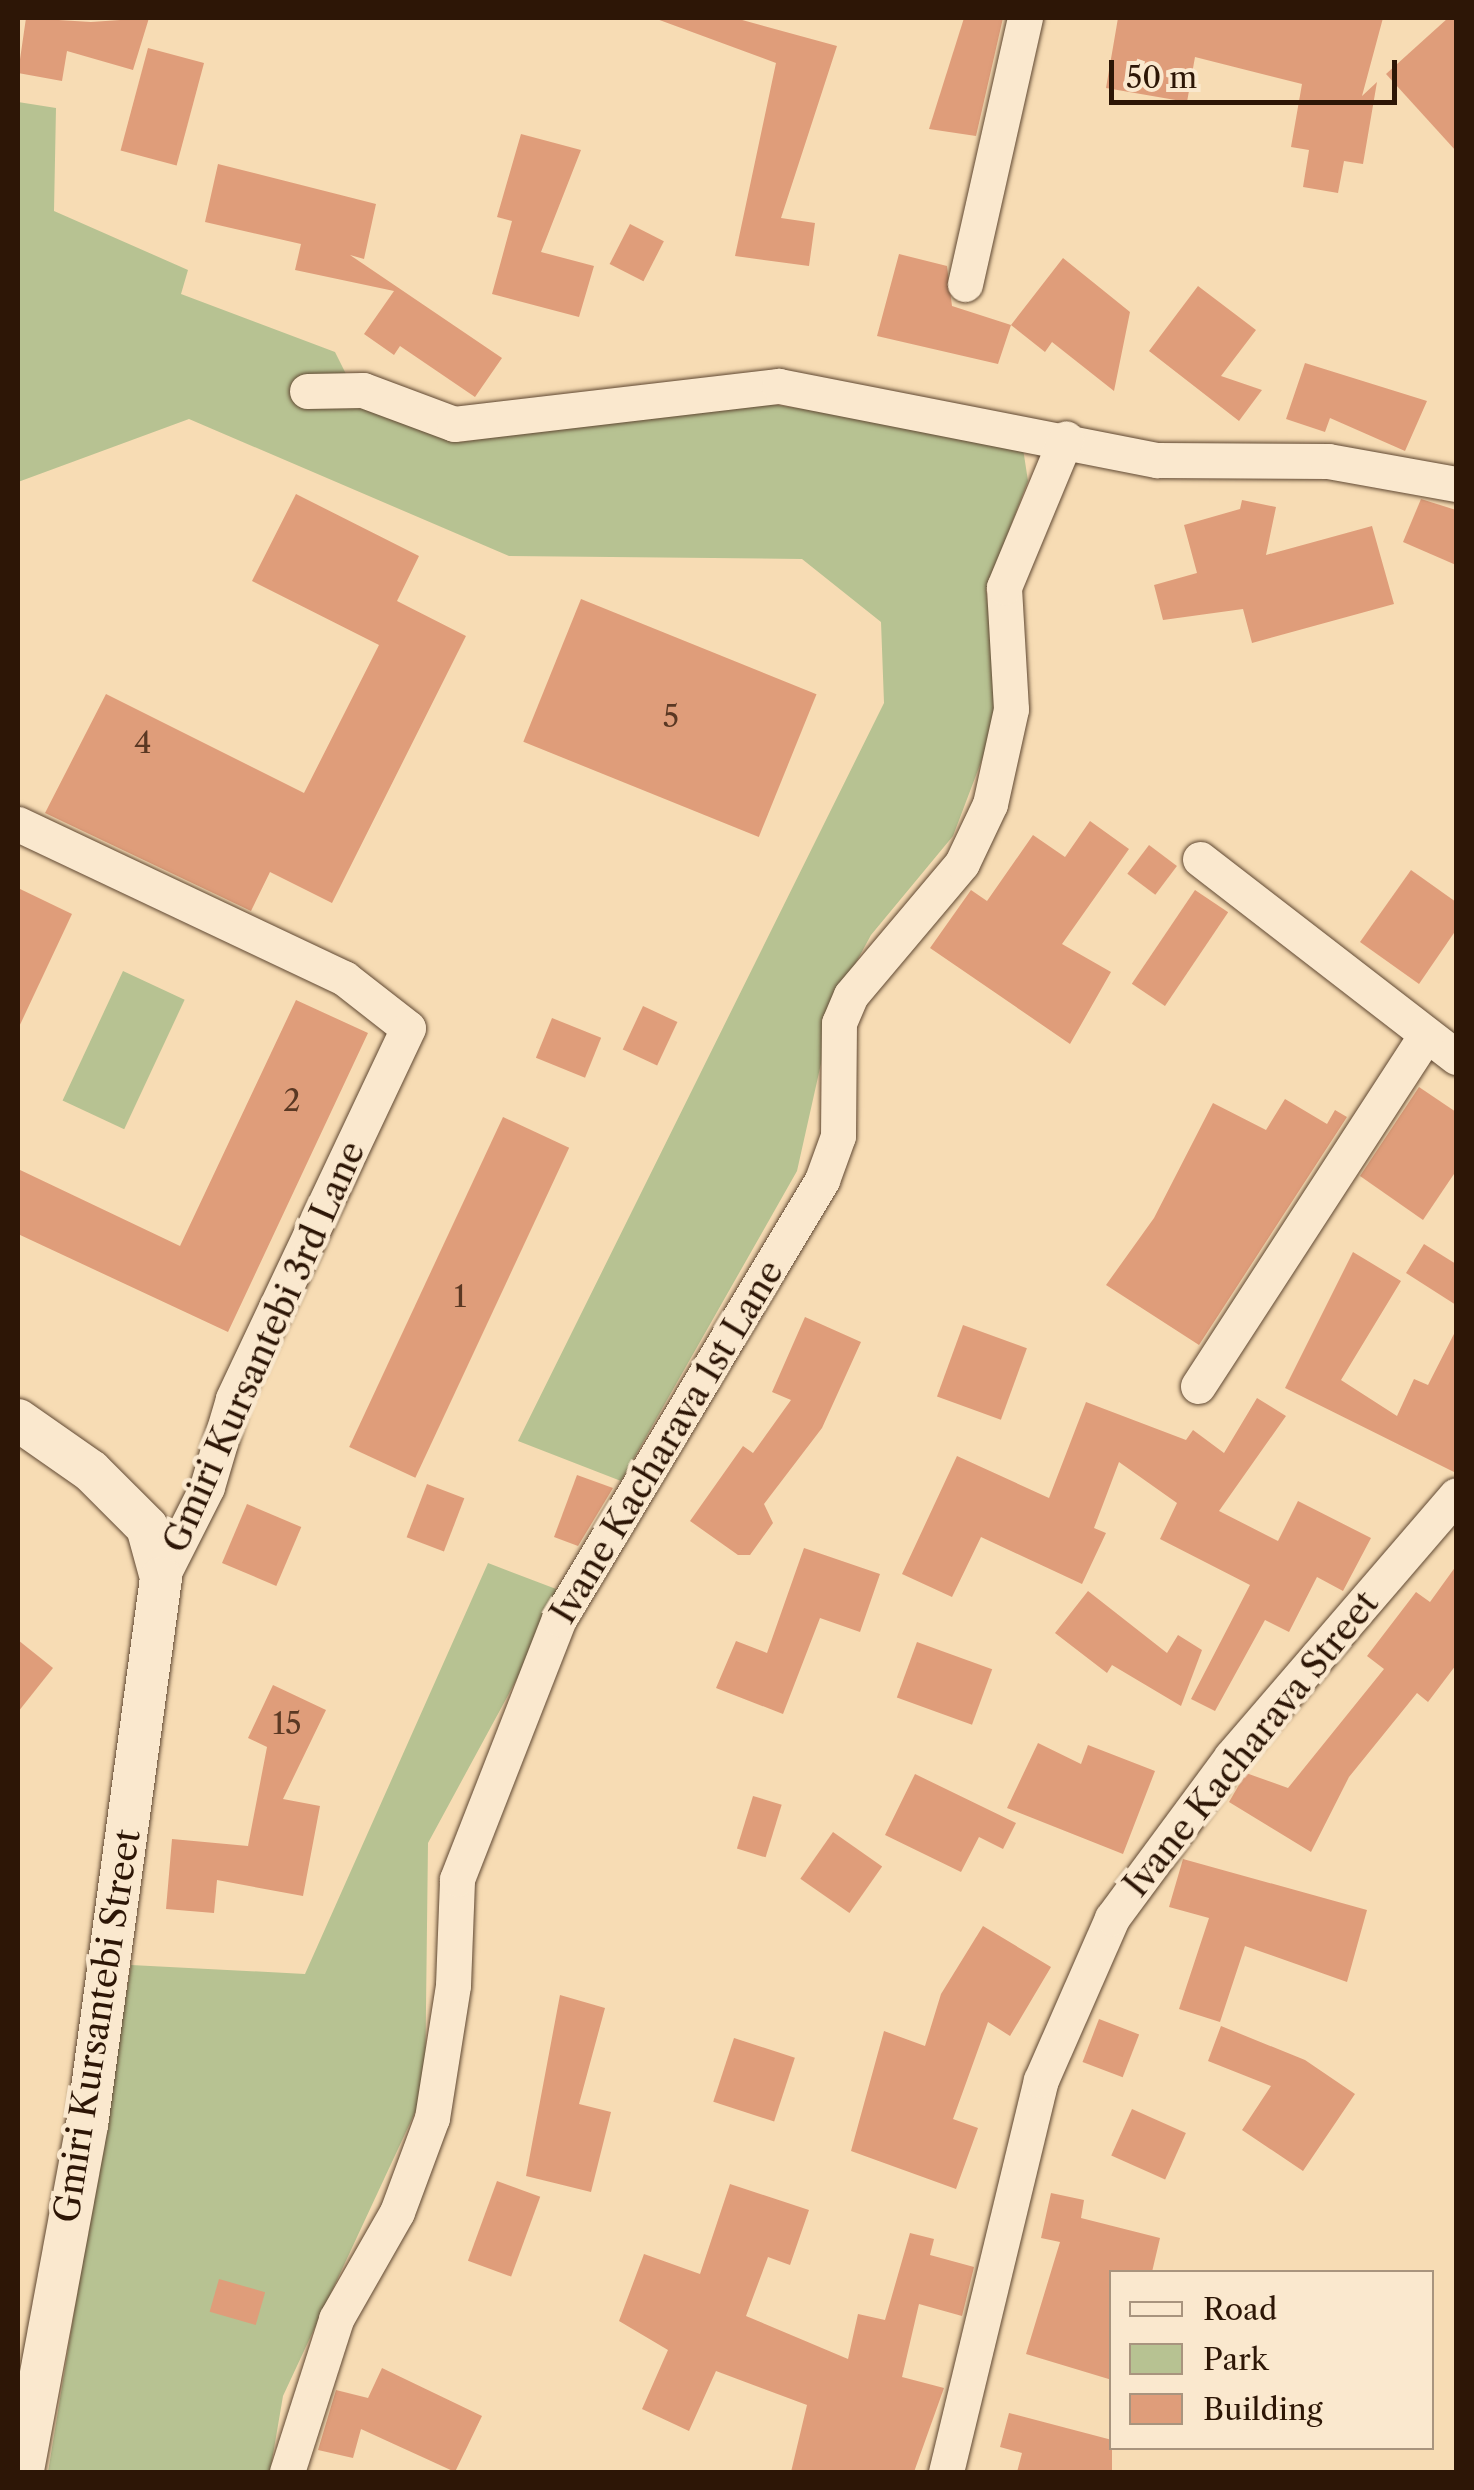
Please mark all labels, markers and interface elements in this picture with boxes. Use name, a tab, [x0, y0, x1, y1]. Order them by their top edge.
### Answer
scale bar	[1114, 40, 1402, 102]
text: 50 m	[1126, 59, 1197, 96]
house number: 5	[663, 699, 679, 735]
house number: 4	[134, 725, 152, 761]
house number: 2	[283, 1083, 301, 1119]
street label: Gmiri Kursantebi 3rd Lane	[154, 1135, 374, 1559]
street label: Ivane Kacharava 1st Lane	[542, 1253, 792, 1631]
house number: 1	[454, 1279, 466, 1315]
street label: Ivane Kacharava Street	[1115, 1583, 1387, 1905]
house number: 15	[273, 1706, 301, 1742]
street label: Gmiri Kursantebi Street	[45, 1826, 149, 2226]
legend	[1109, 2270, 1434, 2450]
text: Road	[1203, 2291, 1277, 2328]
text: Park	[1203, 2341, 1268, 2378]
text: Building	[1203, 2391, 1323, 2428]

